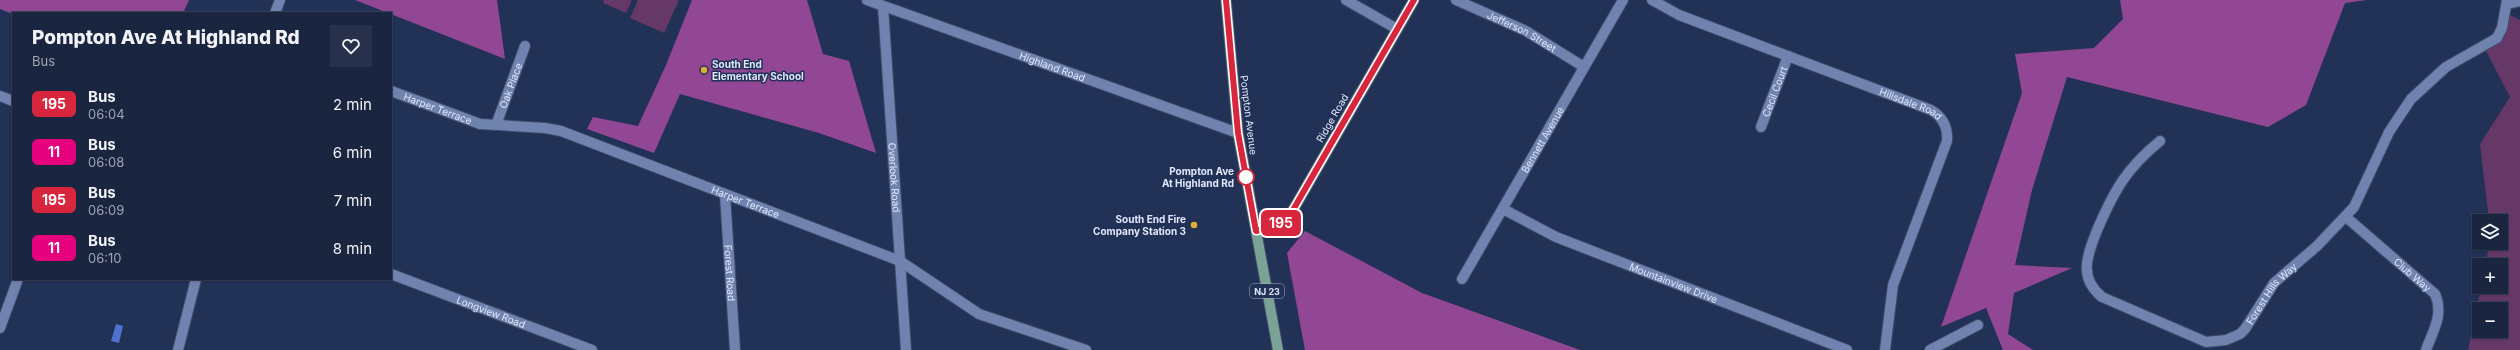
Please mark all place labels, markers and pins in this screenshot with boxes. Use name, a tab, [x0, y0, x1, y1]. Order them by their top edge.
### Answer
place label: South End Elementary School	[712, 58, 804, 83]
marker: South End Elementary School	[699, 65, 709, 75]
place label: Pompton Ave At Highland Rd	[1162, 165, 1234, 190]
marker: Pompton Ave At Highland Rd	[1237, 168, 1255, 186]
place label: South End Fire Company Station 3	[1093, 213, 1186, 238]
marker: South End Fire Company Station 3	[1189, 220, 1199, 230]

